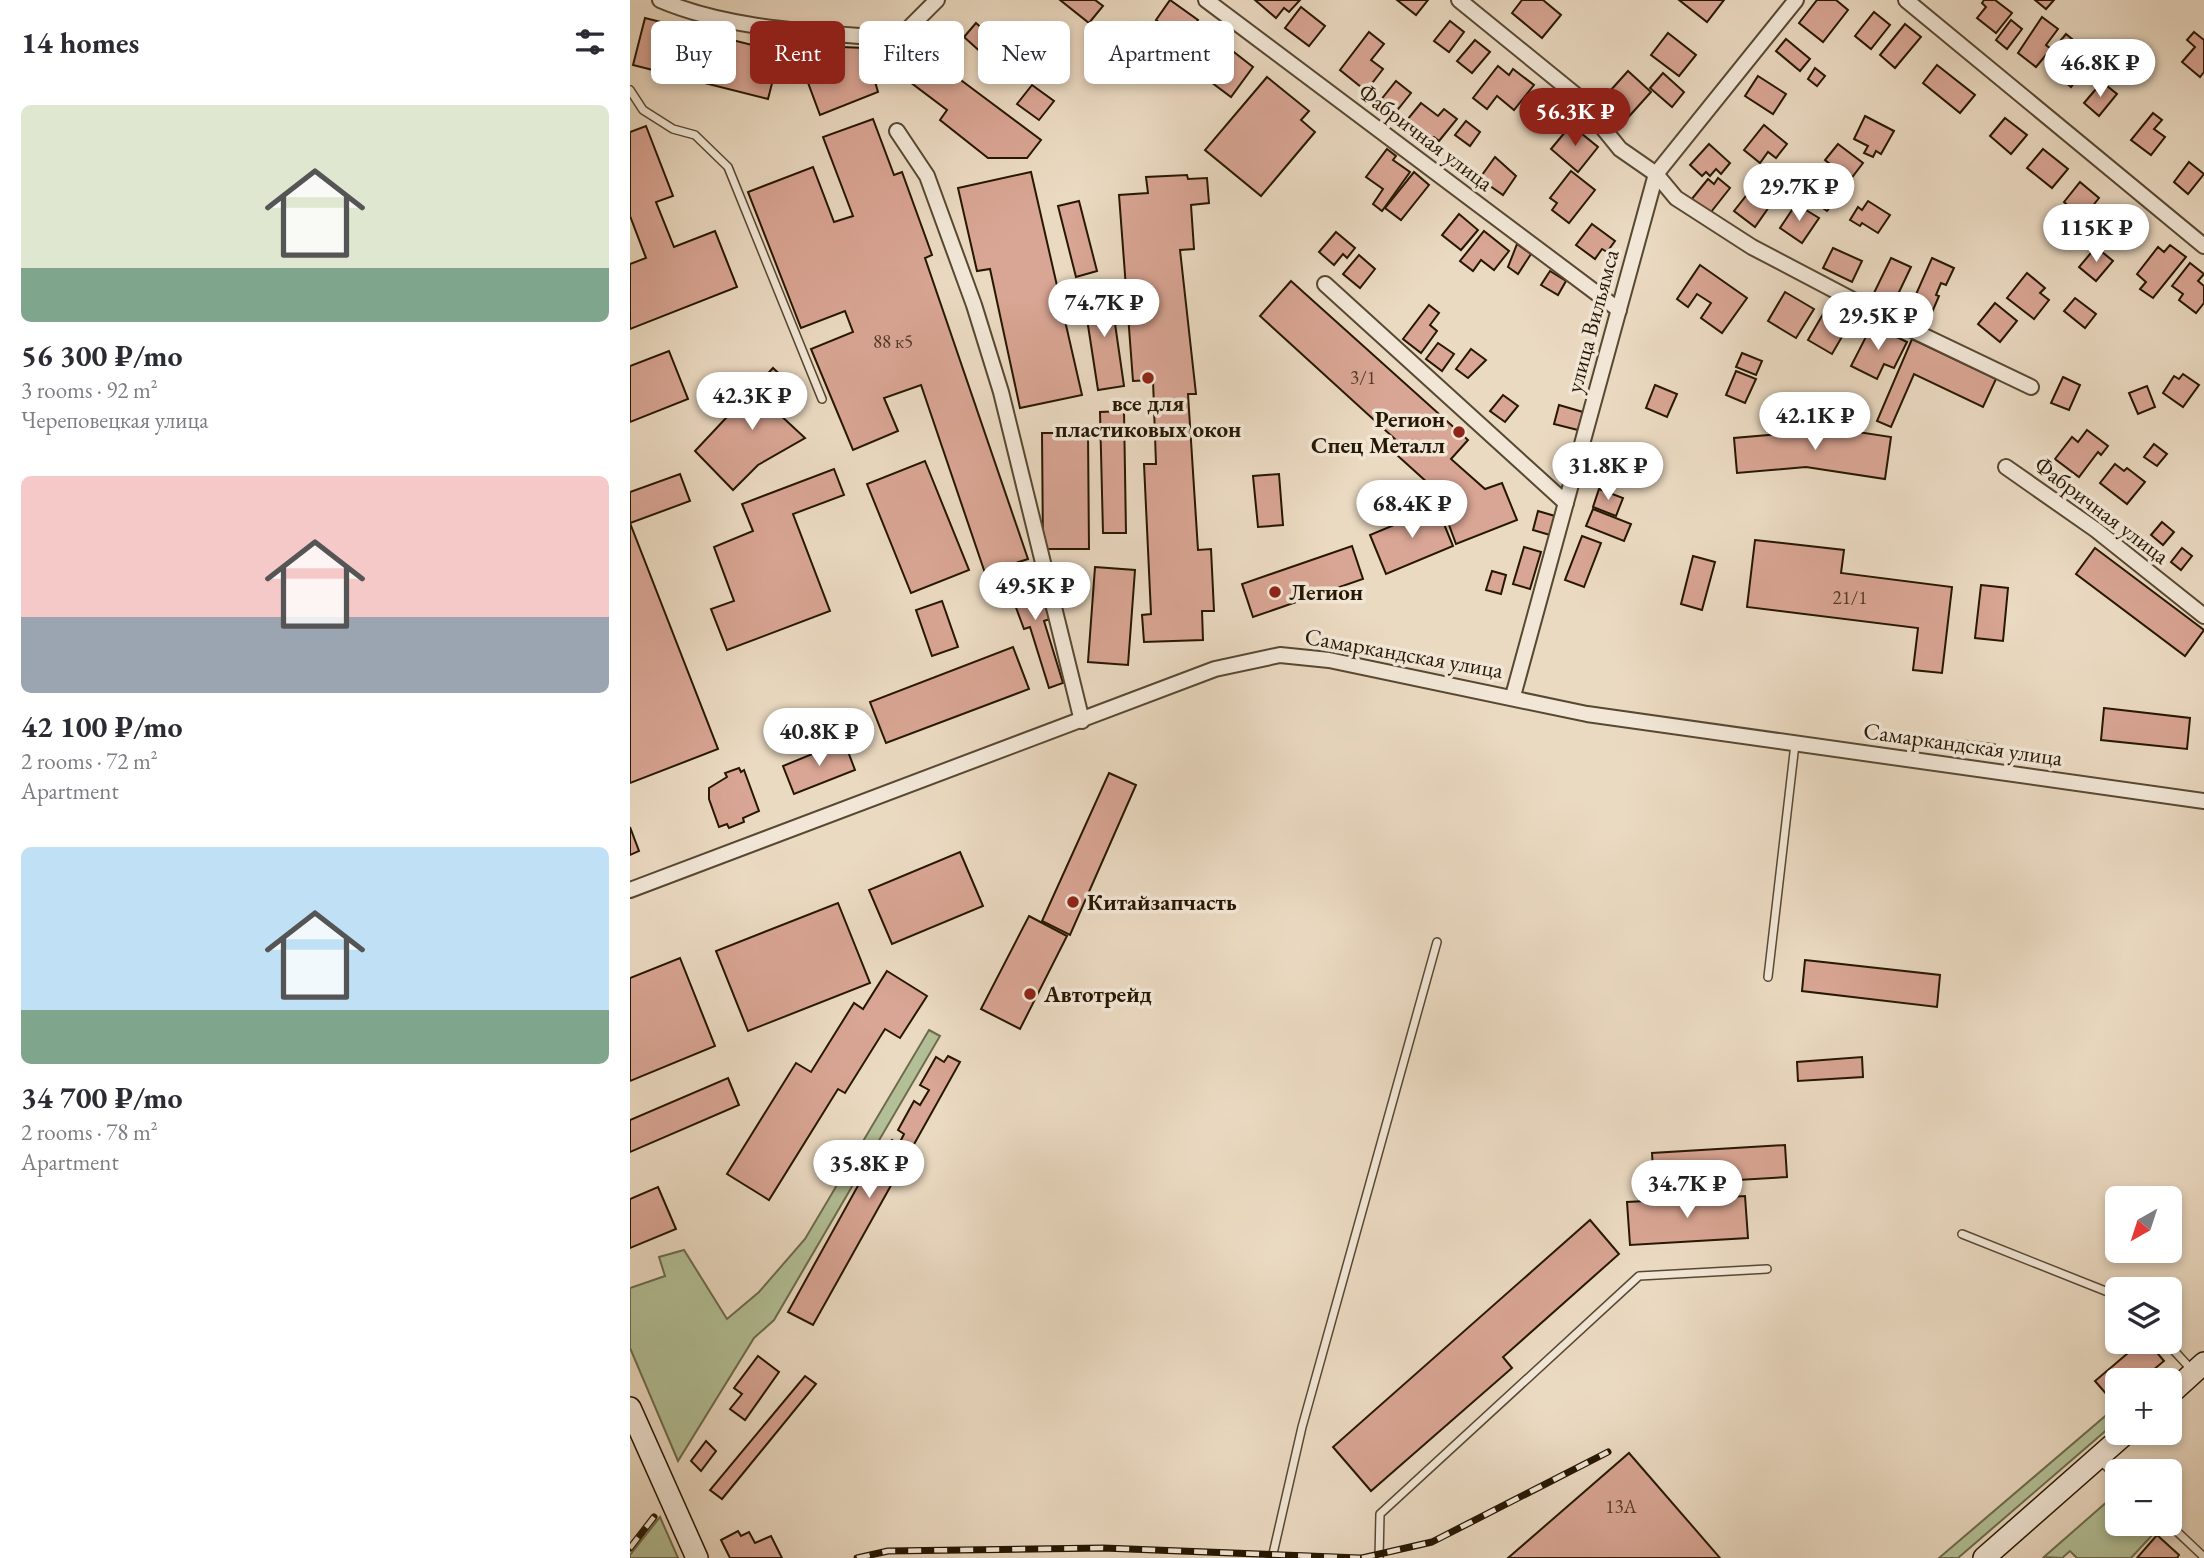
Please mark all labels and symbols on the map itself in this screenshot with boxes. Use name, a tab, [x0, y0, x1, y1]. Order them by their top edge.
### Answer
pin: 46.8K ₽	[2035, 40, 2165, 99]
street label: Фабричная улица	[1353, 76, 1500, 198]
pin: 56.3K ₽	[1510, 88, 1640, 148]
pin: 29.7K ₽	[1734, 164, 1864, 223]
pin: 115K ₽	[2039, 204, 2153, 264]
street label: улица Вильямса	[1558, 245, 1626, 396]
pin: 74.7K ₽	[1039, 280, 1169, 339]
pin: 29.5K ₽	[1813, 292, 1943, 352]
house number: 88 к5	[873, 329, 913, 354]
house number: 3/1	[1350, 365, 1376, 390]
marker: все для пластиковых окон	[1140, 370, 1156, 386]
pin: 42.3K ₽	[687, 372, 817, 432]
place label: все для пластиковых окон	[1055, 388, 1241, 444]
pin: 42.1K ₽	[1750, 392, 1880, 452]
place label: Регион Спец Металл	[1311, 404, 1445, 460]
marker: Регион Спец Металл	[1451, 424, 1467, 440]
pin: 31.8K ₽	[1543, 442, 1673, 502]
street label: Фабричная улица	[2029, 449, 2176, 571]
pin: 68.4K ₽	[1347, 480, 1477, 540]
pin: 49.5K ₽	[970, 562, 1100, 622]
place label: Легион	[1289, 577, 1363, 607]
marker: Легион	[1267, 584, 1283, 600]
house number: 21/1	[1833, 585, 1867, 610]
street label: Самаркандская улица	[1303, 621, 1506, 685]
pin: 40.8K ₽	[754, 708, 884, 768]
street label: Самаркандская улица	[1862, 715, 2065, 773]
place label: Китайзапчасть	[1087, 887, 1237, 917]
marker: Китайзапчасть	[1065, 894, 1081, 910]
place label: Автотрейд	[1043, 979, 1152, 1009]
marker: Автотрейд	[1022, 986, 1038, 1002]
pin: 35.8K ₽	[804, 1140, 934, 1200]
pin: 34.7K ₽	[1622, 1160, 1752, 1220]
north arrow	[2105, 1186, 2182, 1264]
house number: 13А	[1605, 1494, 1638, 1519]

